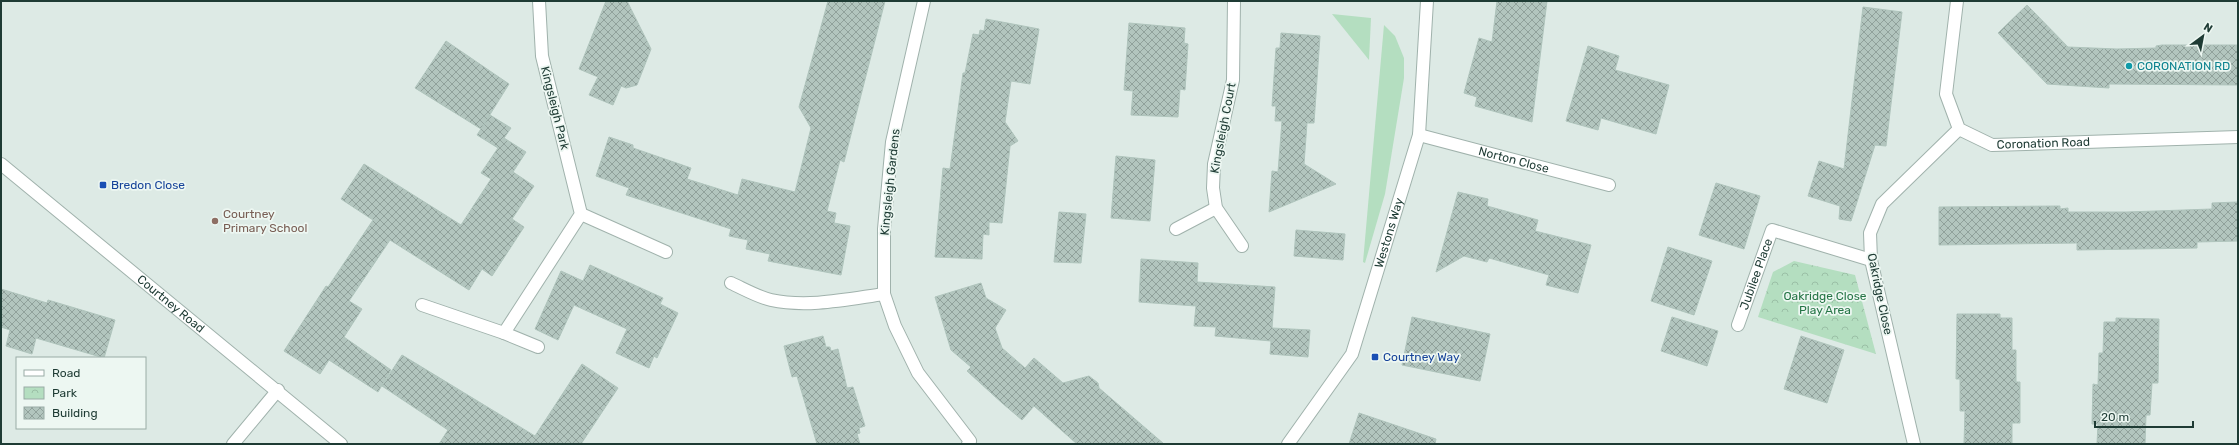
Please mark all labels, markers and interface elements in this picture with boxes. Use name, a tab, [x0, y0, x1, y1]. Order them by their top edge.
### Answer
north arrow	[2183, 16, 2223, 56]
text: N	[2201, 20, 2215, 36]
place label: CORONATION RD	[2137, 59, 2230, 73]
marker: CORONATION RD	[2124, 61, 2134, 71]
street label: Kingsleigh Park	[538, 65, 572, 152]
street label: Kingsleigh Court	[1207, 81, 1239, 174]
street label: Kingsleigh Gardens	[877, 128, 903, 236]
street label: Coronation Road	[1996, 135, 2090, 152]
street label: Norton Close	[1477, 144, 1551, 176]
place label: Bredon Close	[111, 178, 185, 192]
marker: Bredon Close	[98, 180, 108, 190]
street label: Westons Way	[1372, 196, 1406, 270]
place label: Courtney Primary School	[223, 207, 307, 235]
marker: Courtney Primary School	[210, 216, 220, 226]
street label: Jubilee Place	[1737, 236, 1775, 312]
street label: Oakridge Close	[1865, 252, 1896, 336]
street label: Courtney Road	[134, 272, 207, 336]
park label: Oakridge Close Play Area	[1783, 289, 1867, 317]
place label: Courtney Way	[1383, 350, 1460, 364]
marker: Courtney Way	[1370, 352, 1380, 362]
legend	[16, 357, 146, 429]
text: Road	[52, 366, 80, 380]
text: Park	[52, 386, 78, 400]
scale bar	[2095, 403, 2193, 429]
text: Building	[52, 406, 98, 420]
text: 20 m	[2101, 410, 2129, 424]

